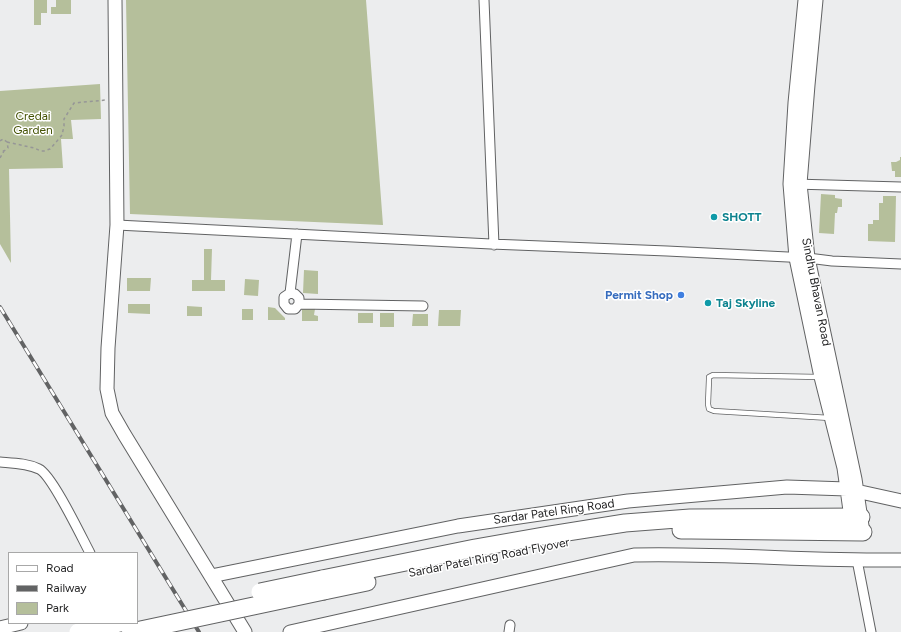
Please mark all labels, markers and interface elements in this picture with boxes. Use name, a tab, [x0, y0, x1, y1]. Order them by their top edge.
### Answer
park label: Credai Garden	[13, 109, 53, 137]
place label: SHOTT	[722, 210, 762, 224]
marker: SHOTT	[709, 212, 719, 222]
street label: Sindhu Bhavan Road	[798, 237, 834, 347]
place label: Permit Shop	[605, 288, 673, 302]
marker: Permit Shop	[676, 290, 686, 300]
place label: Taj Skyline	[716, 296, 775, 310]
marker: Taj Skyline	[703, 298, 713, 308]
street label: Sardar Patel Ring Road	[493, 496, 615, 528]
street label: Sardar Patel Ring Road Flyover	[407, 535, 571, 581]
legend	[8, 552, 138, 624]
text: Road	[46, 561, 74, 575]
text: Railway	[46, 581, 87, 595]
text: Park	[46, 601, 69, 615]

